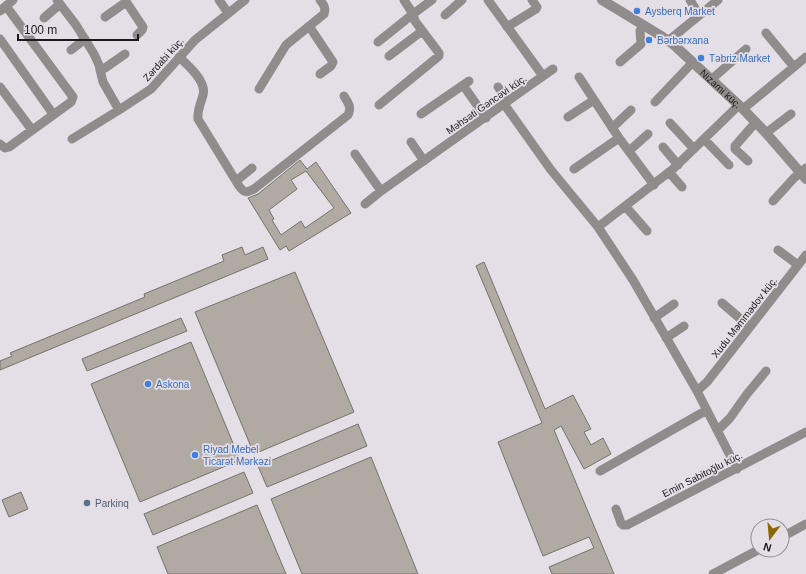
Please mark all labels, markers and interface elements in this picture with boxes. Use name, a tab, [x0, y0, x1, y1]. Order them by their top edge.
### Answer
marker: Aysberq Market	[632, 6, 642, 16]
place label: Aysberq Market	[645, 6, 715, 17]
scale bar	[18, 16, 138, 42]
text: 100 m	[24, 23, 57, 37]
street label: Zərdabi küç.	[141, 35, 186, 83]
marker: Bərbərxana	[644, 35, 654, 45]
place label: Bərbərxana	[657, 35, 709, 46]
marker: Təbriz Market	[696, 53, 706, 63]
place label: Təbriz Market	[709, 53, 770, 64]
street label: Nizami küç.	[698, 67, 743, 111]
street label: Məhsəti Gəncəvi küç.	[444, 72, 529, 136]
street label: Xudu Məmmədov küç.	[709, 275, 779, 360]
marker: Askona	[143, 379, 153, 389]
place label: Askona	[156, 379, 190, 390]
place label: Riyad Mebel Ticarət Mərkəzi	[203, 444, 271, 467]
street label: Emin Sabitoğlu küç.	[660, 449, 744, 499]
marker: Riyad Mebel Ticarət Mərkəzi	[190, 450, 200, 460]
marker: Parkinq	[82, 498, 92, 508]
place label: Parkinq	[95, 498, 129, 509]
north arrow	[750, 518, 790, 558]
text: N	[762, 541, 773, 554]

